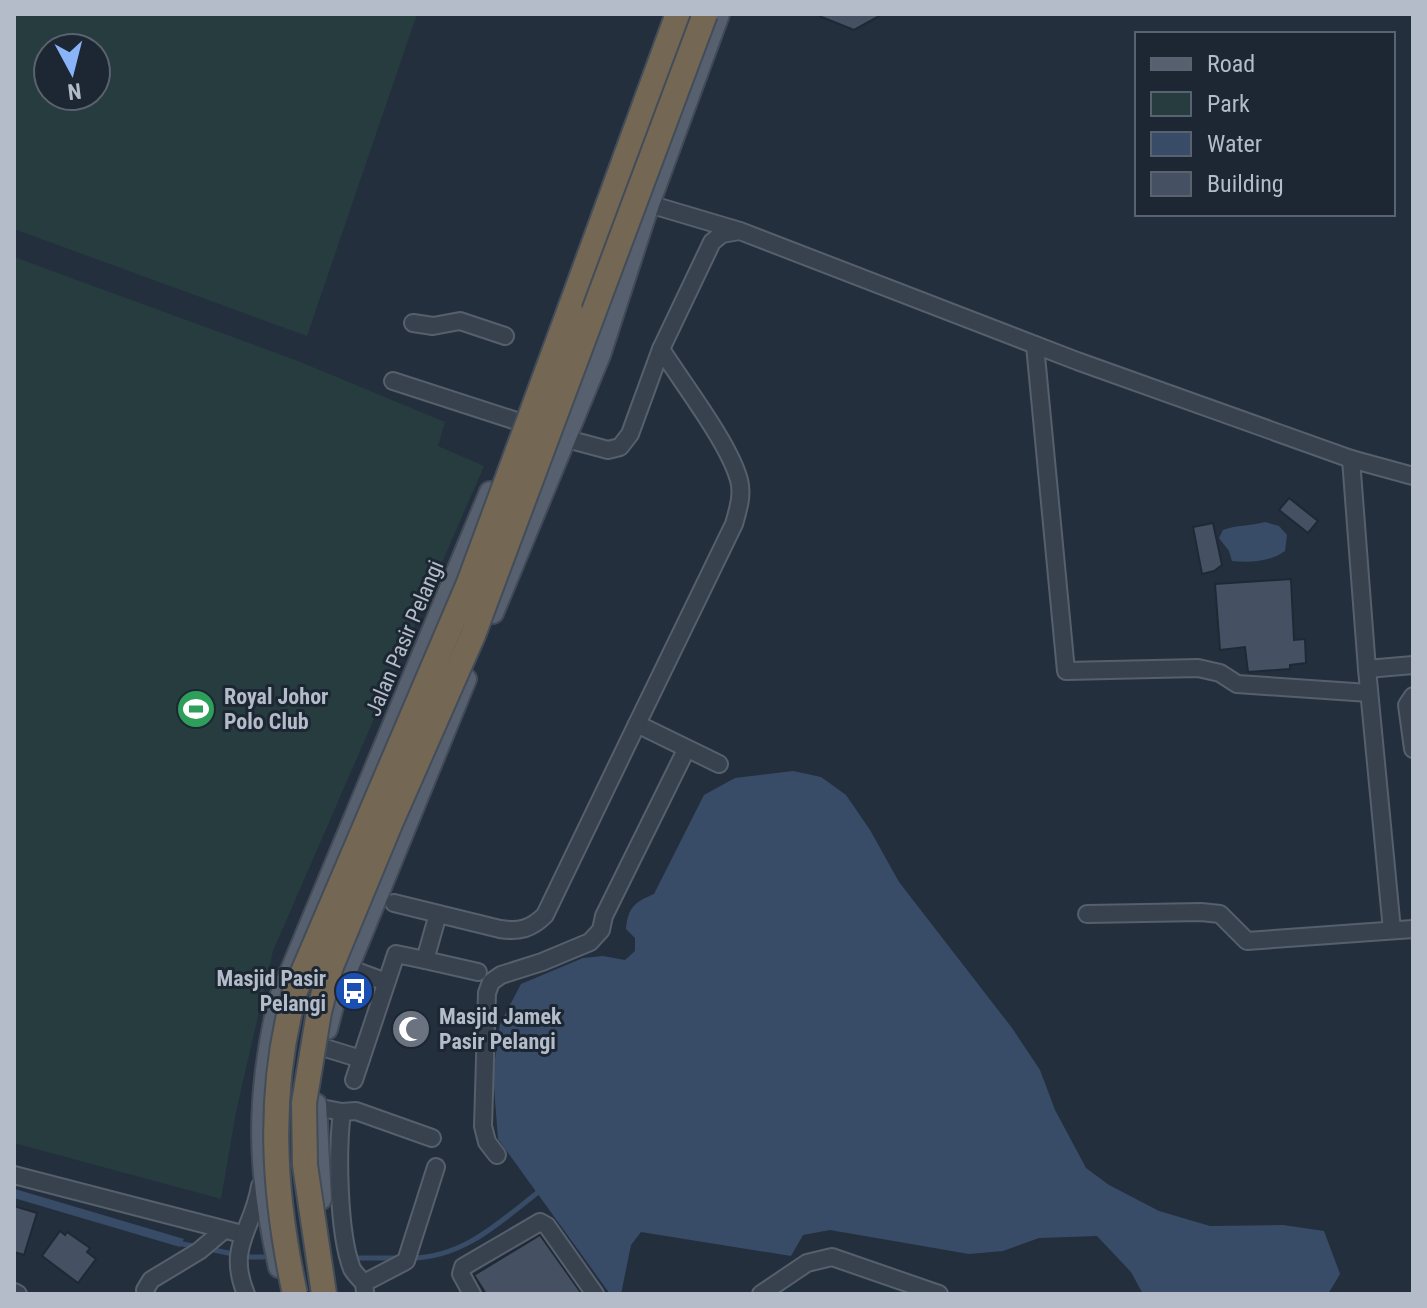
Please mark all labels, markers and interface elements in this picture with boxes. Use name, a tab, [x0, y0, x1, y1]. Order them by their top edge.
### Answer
north arrow	[32, 32, 112, 112]
legend	[1135, 32, 1395, 216]
text: Road	[1207, 50, 1255, 78]
text: N	[66, 78, 83, 105]
text: Park	[1207, 90, 1250, 118]
text: Water	[1207, 130, 1262, 158]
text: Building	[1207, 170, 1284, 198]
street label: Jalan Pasir Pelangi	[360, 557, 448, 720]
place label: Royal Johor Polo Club	[224, 684, 328, 734]
sports icon: Royal Johor Polo Club	[175, 688, 217, 730]
place label: Masjid Pasir Pelangi	[216, 966, 326, 1016]
bus stop icon: Masjid Pasir Pelangi	[333, 970, 375, 1012]
place label: Masjid Jamek Pasir Pelangi	[439, 1004, 562, 1054]
mosque icon: Masjid Jamek Pasir Pelangi	[390, 1008, 432, 1050]

